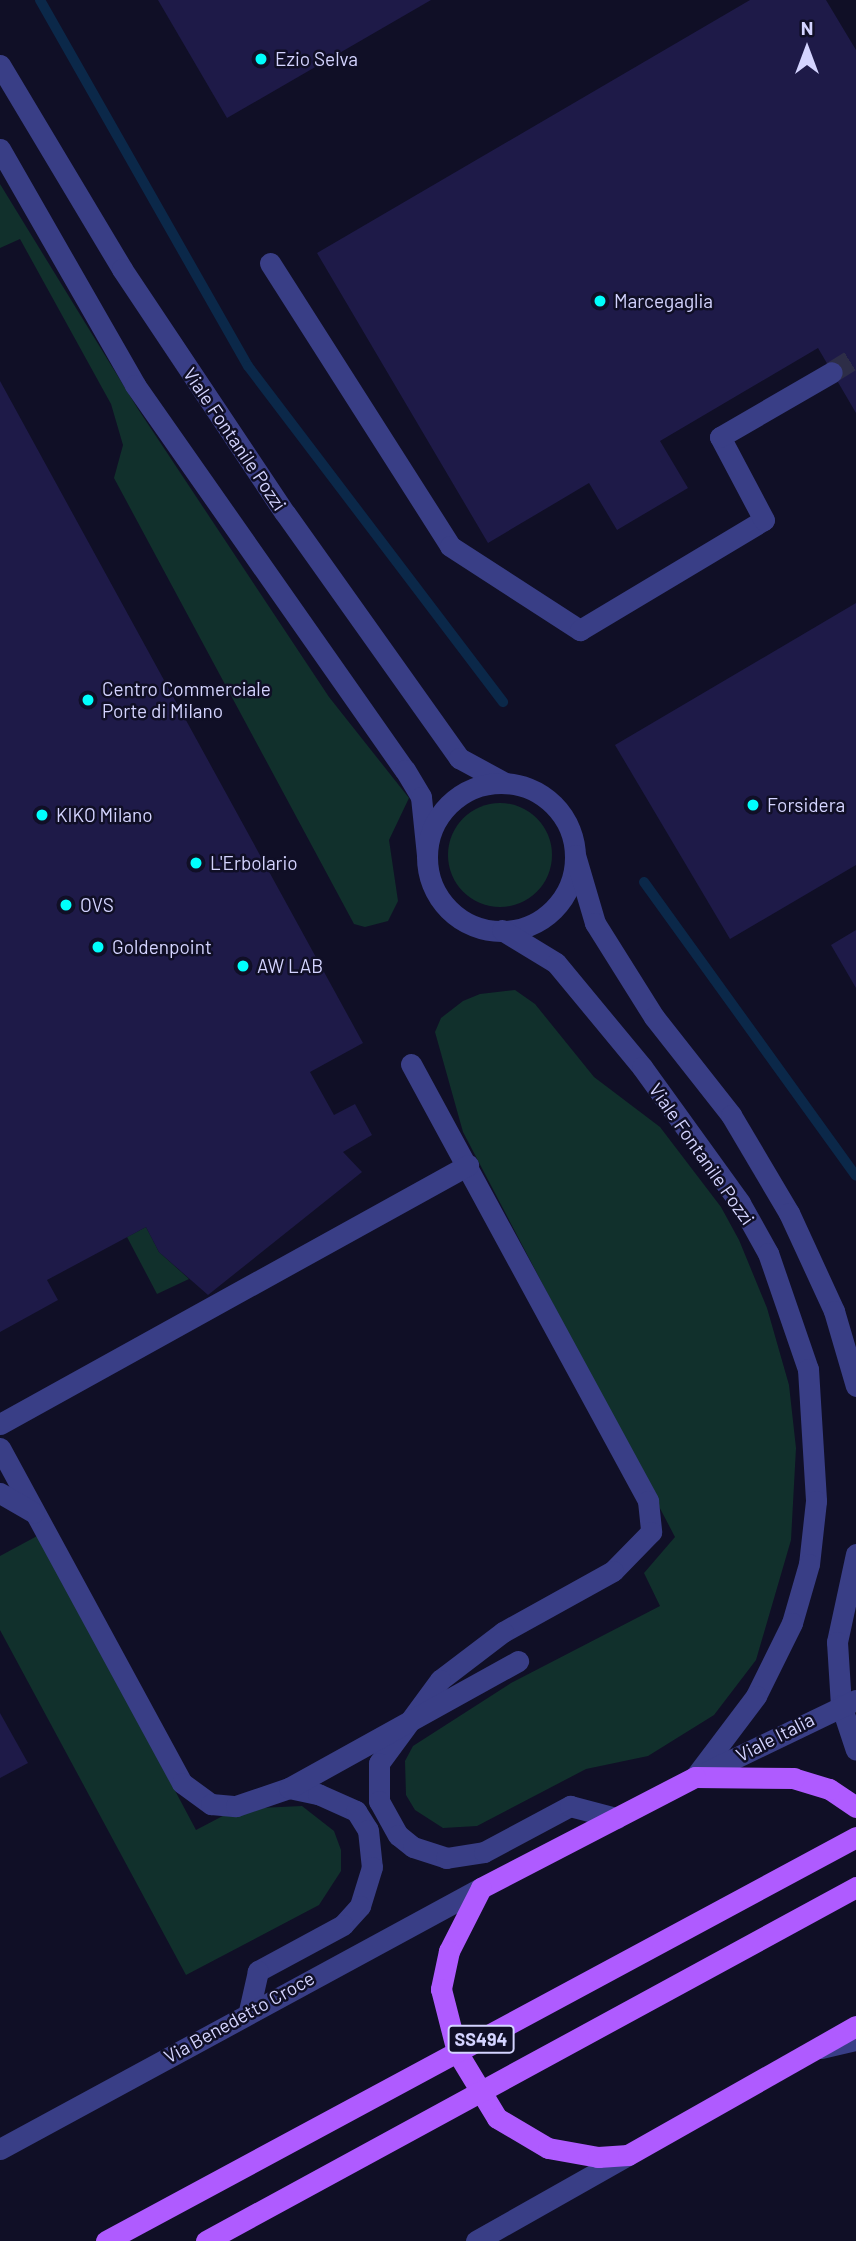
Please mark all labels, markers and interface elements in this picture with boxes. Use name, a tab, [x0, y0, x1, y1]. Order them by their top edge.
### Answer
north arrow	[772, 14, 842, 84]
text: N	[801, 16, 813, 39]
place label: Ezio Selva	[275, 48, 358, 70]
marker: Ezio Selva	[253, 51, 269, 67]
place label: Marcegaglia	[614, 290, 713, 312]
marker: Marcegaglia	[592, 293, 608, 309]
street label: Viale Fontanile Pozzi	[179, 363, 291, 515]
place label: Centro Commerciale Porte di Milano	[102, 678, 271, 722]
marker: Centro Commerciale Porte di Milano	[80, 692, 96, 708]
place label: Forsidera	[767, 794, 845, 816]
marker: Forsidera	[745, 797, 761, 813]
place label: KIKO Milano	[56, 804, 153, 826]
marker: KIKO Milano	[34, 807, 50, 823]
place label: L'Erbolario	[210, 852, 298, 874]
marker: L'Erbolario	[188, 855, 204, 871]
place label: OVS	[80, 894, 114, 916]
marker: OVS	[58, 897, 74, 913]
place label: Goldenpoint	[112, 936, 212, 958]
marker: Goldenpoint	[90, 939, 106, 955]
place label: AW LAB	[257, 955, 323, 977]
marker: AW LAB	[235, 958, 251, 974]
street label: Viale Fontanile Pozzi	[645, 1079, 759, 1229]
street label: Viale Italia	[732, 1708, 818, 1766]
street label: Via Benedetto Croce	[160, 1966, 318, 2068]
road number: SS494	[446, 2024, 516, 2054]

